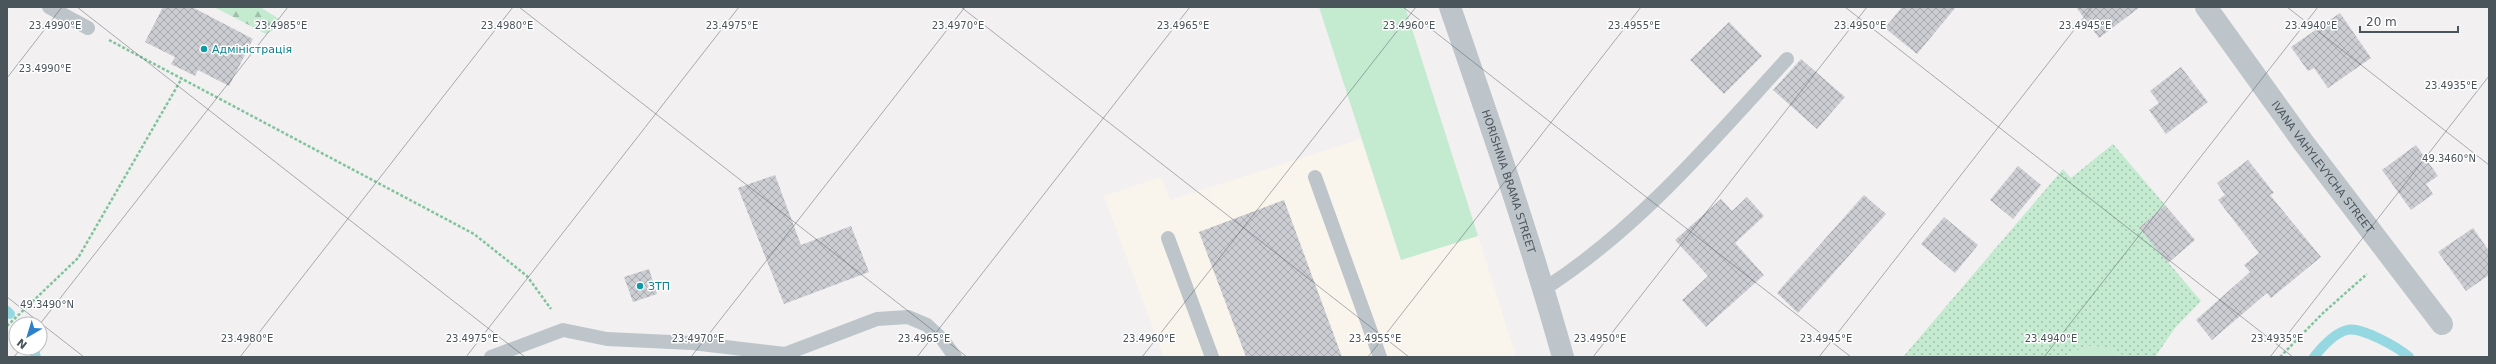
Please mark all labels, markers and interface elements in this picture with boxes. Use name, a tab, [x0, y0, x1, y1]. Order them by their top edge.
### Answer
scale bar	[2360, 8, 2458, 34]
text: 20 m	[2366, 15, 2397, 29]
text: 23.4990°E	[29, 20, 81, 31]
text: 23.4985°E	[255, 20, 307, 31]
text: 23.4980°E	[481, 20, 533, 31]
text: 23.4975°E	[706, 20, 758, 31]
text: 23.4970°E	[932, 20, 984, 31]
text: 23.4965°E	[1157, 20, 1209, 31]
text: 23.4960°E	[1383, 20, 1435, 31]
text: 23.4955°E	[1608, 20, 1660, 31]
text: 23.4950°E	[1834, 20, 1886, 31]
text: 23.4945°E	[2059, 20, 2111, 31]
text: 23.4940°E	[2285, 20, 2337, 31]
place label: Адміністрація	[212, 43, 292, 56]
marker: Адміністрація	[199, 44, 209, 54]
text: 23.4990°E	[19, 63, 71, 74]
text: 23.4935°E	[2425, 80, 2477, 91]
street label: IVANA VAHYLEVYCHA STREET	[2269, 99, 2376, 236]
street label: HORISHNIA BRAMA STREET	[1479, 108, 1538, 255]
text: 49.3460°N	[2422, 153, 2476, 164]
place label: ЗТП	[648, 280, 670, 293]
marker: ЗТП	[635, 281, 645, 291]
text: 49.3490°N	[20, 299, 74, 310]
north arrow	[8, 316, 48, 356]
text: 23.4980°E	[221, 333, 273, 344]
text: 23.4975°E	[446, 333, 498, 344]
text: 23.4970°E	[672, 333, 724, 344]
text: 23.4965°E	[898, 333, 950, 344]
text: 23.4960°E	[1123, 333, 1175, 344]
text: 23.4955°E	[1349, 333, 1401, 344]
text: 23.4950°E	[1574, 333, 1626, 344]
text: 23.4945°E	[1800, 333, 1852, 344]
text: 23.4940°E	[2025, 333, 2077, 344]
text: 23.4935°E	[2251, 333, 2303, 344]
text: N	[15, 336, 30, 351]

